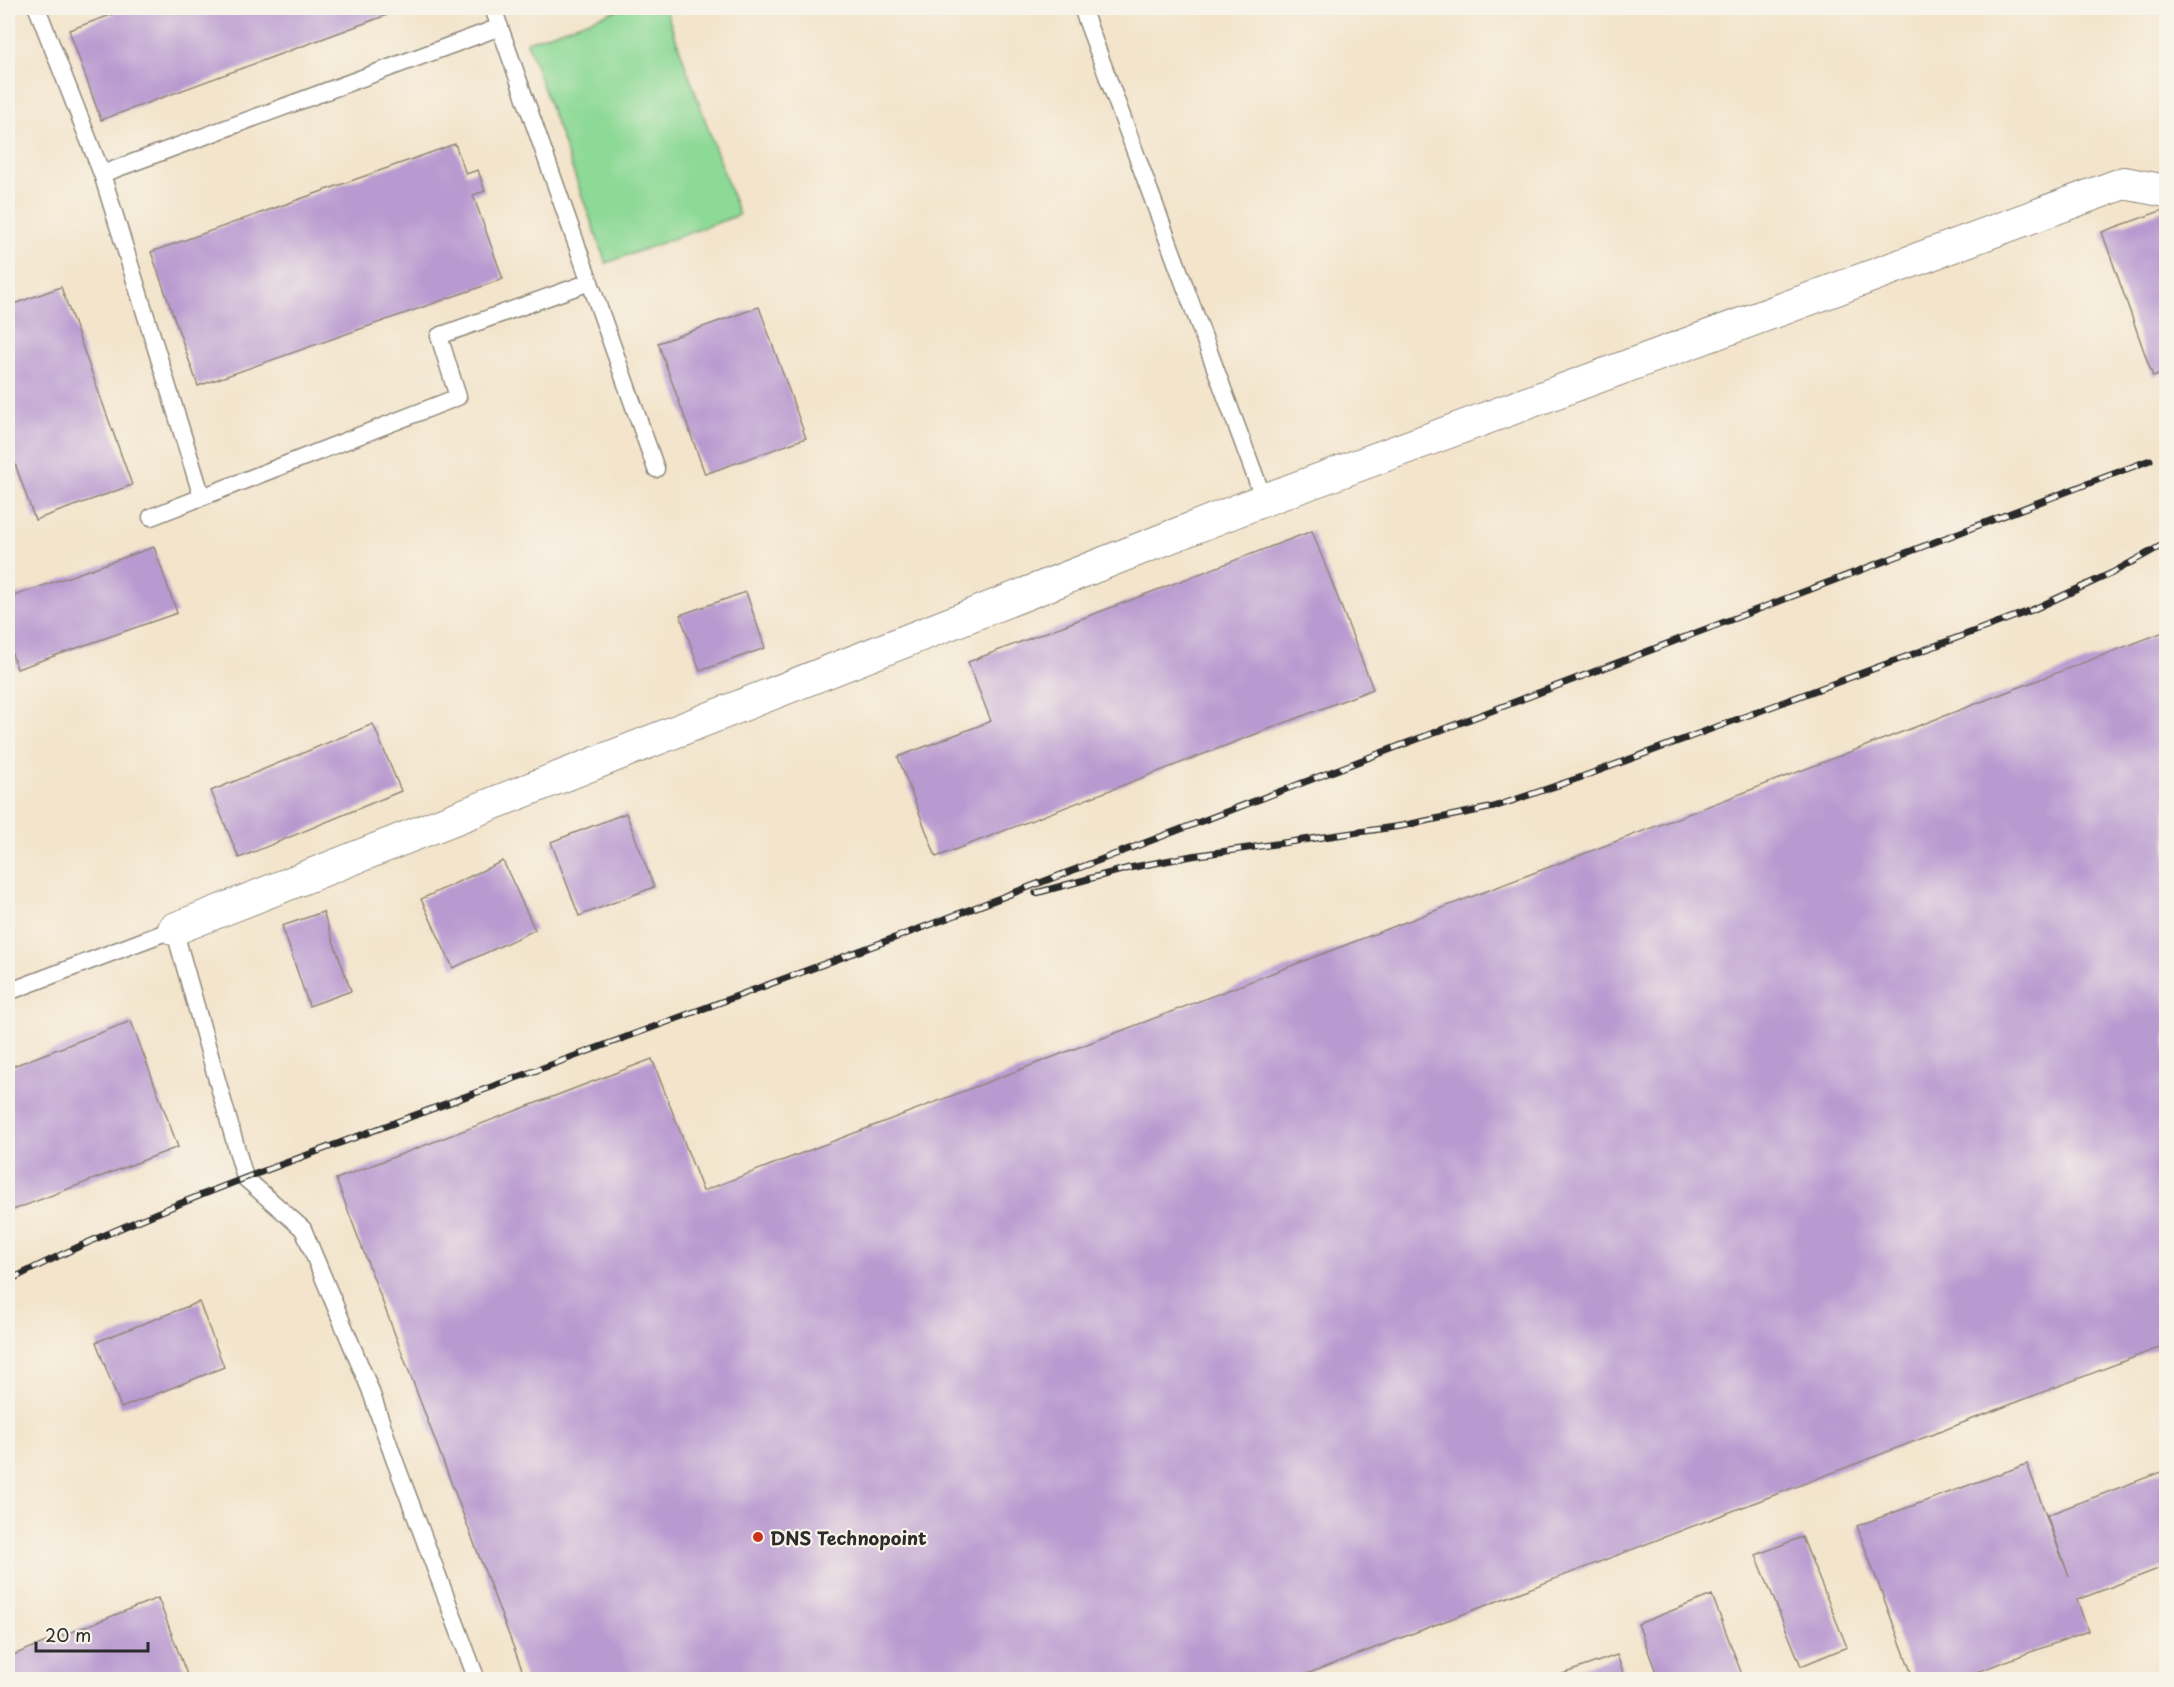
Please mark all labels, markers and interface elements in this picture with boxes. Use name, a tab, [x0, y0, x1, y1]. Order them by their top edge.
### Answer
place label: DNS Technopoint	[770, 1524, 927, 1551]
marker: DNS Technopoint	[751, 1530, 765, 1544]
scale bar	[36, 1615, 148, 1653]
text: 20 m	[45, 1621, 91, 1648]

